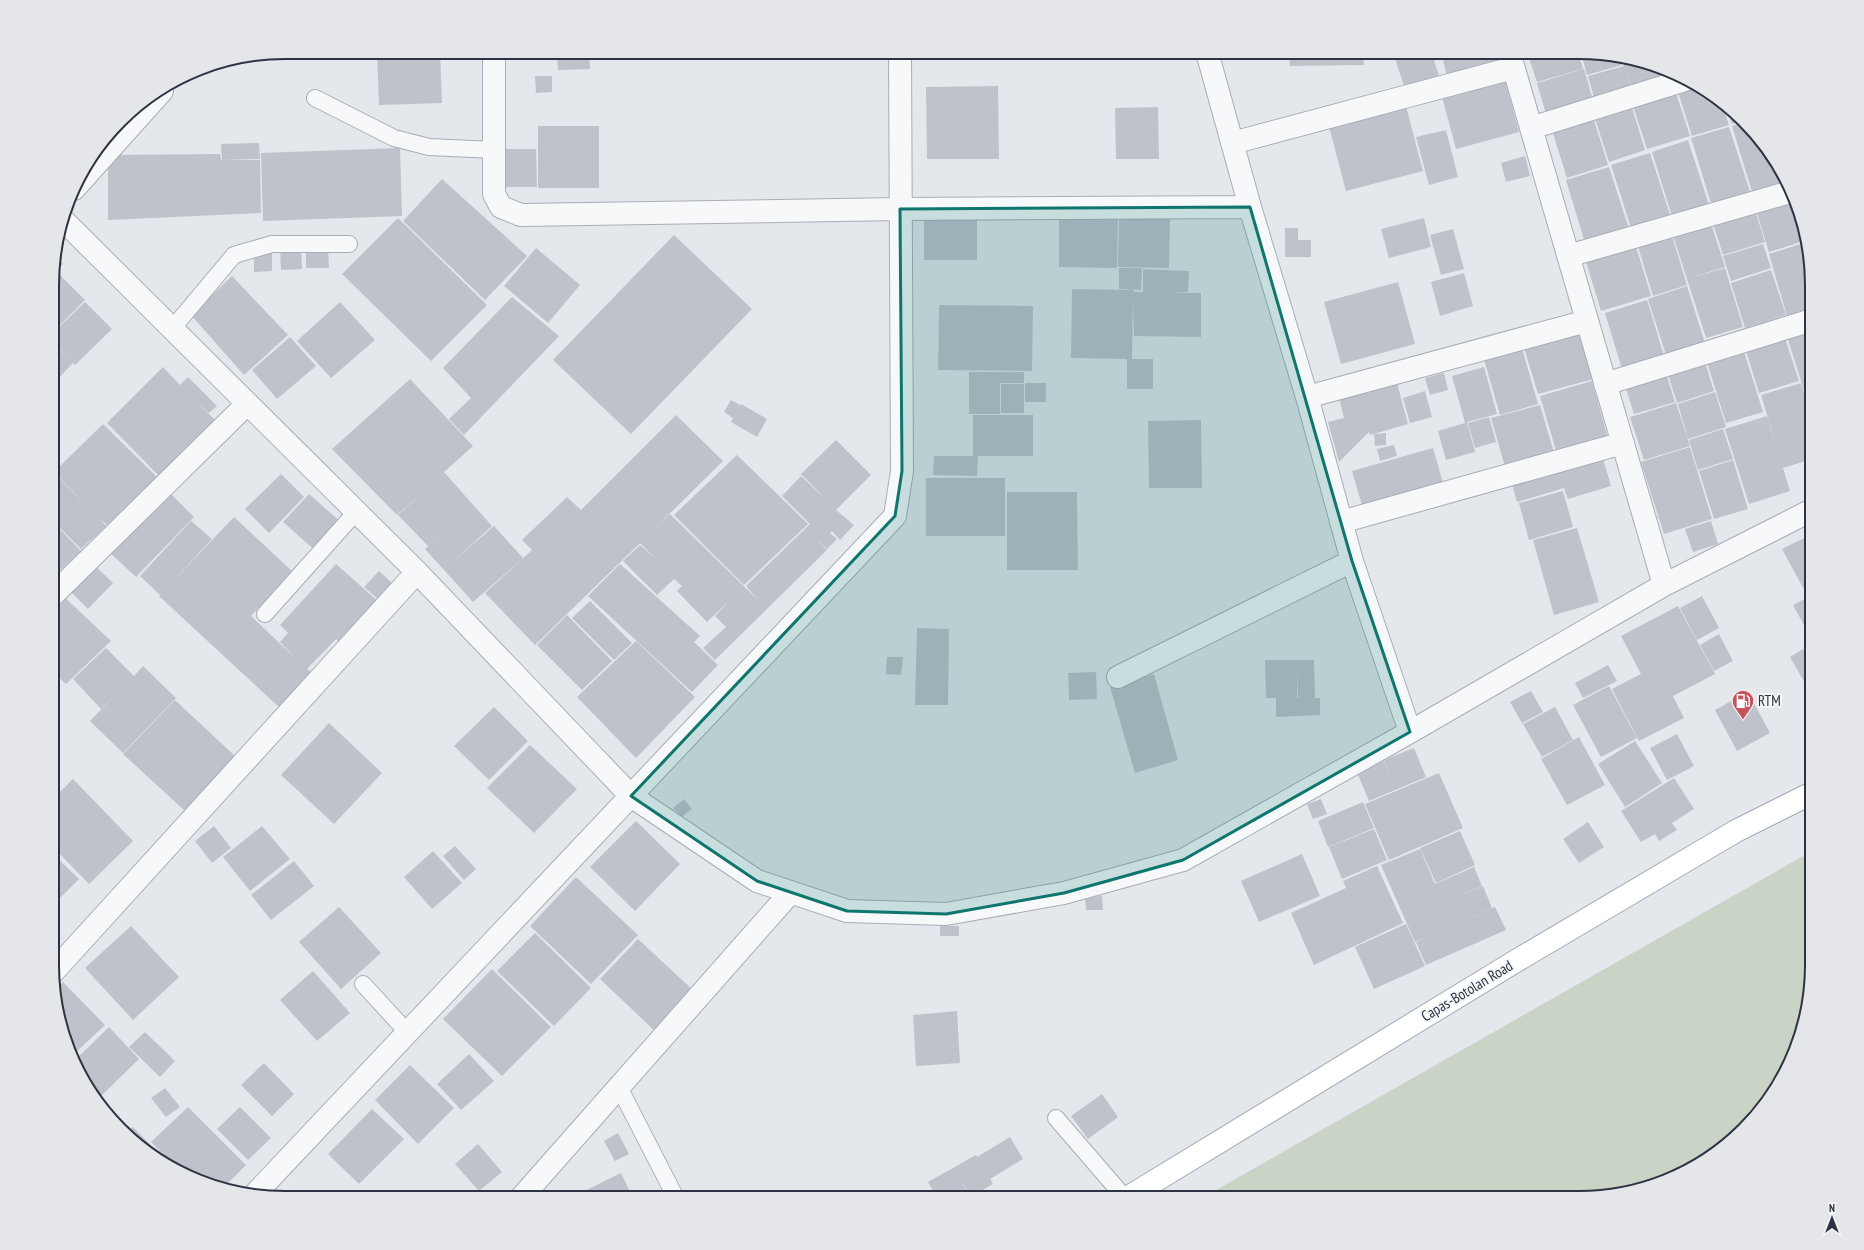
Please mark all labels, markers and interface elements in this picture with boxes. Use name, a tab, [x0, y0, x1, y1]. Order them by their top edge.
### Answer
fuel station icon: RTM	[1730, 688, 1756, 721]
place label: RTM	[1758, 691, 1781, 710]
street label: Capas-Botolan Road	[1417, 956, 1516, 1025]
north arrow	[1812, 1198, 1852, 1238]
text: N	[1829, 1201, 1835, 1215]

